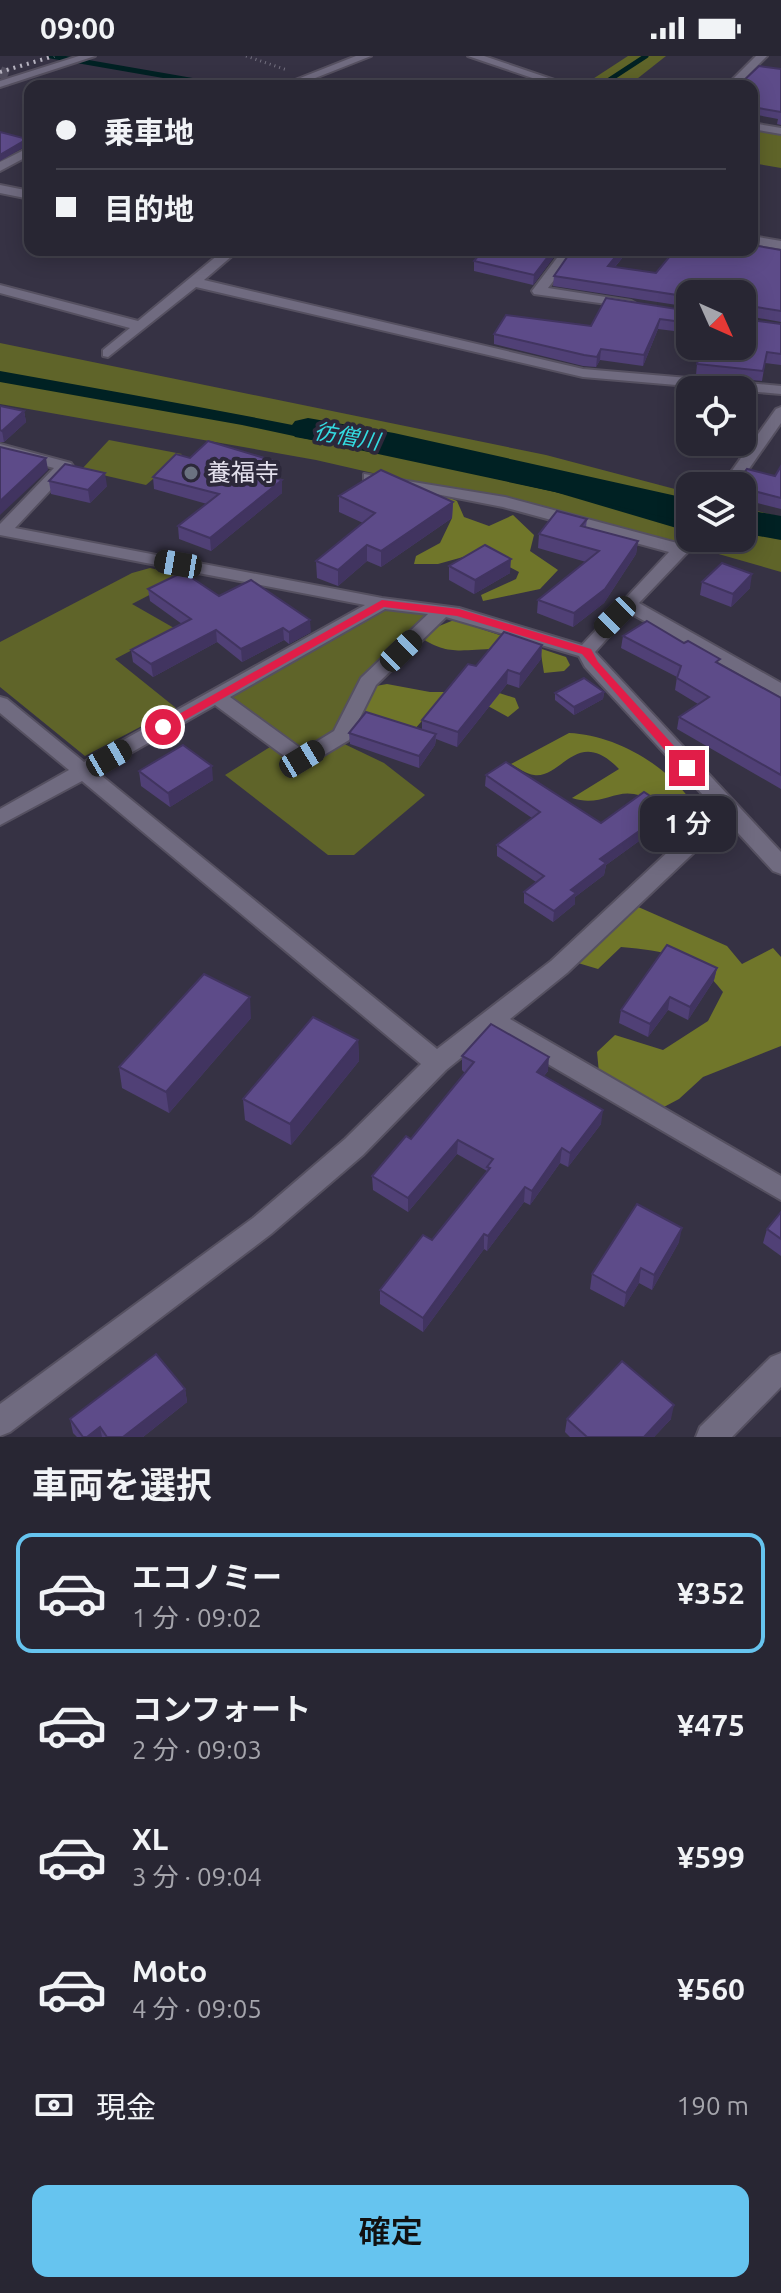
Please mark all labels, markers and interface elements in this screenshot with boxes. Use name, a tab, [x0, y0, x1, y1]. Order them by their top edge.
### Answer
text: 09:00	[40, 11, 115, 45]
text: 乗車地	[104, 115, 194, 149]
text: 目的地	[104, 192, 194, 226]
north arrow	[676, 280, 756, 360]
map controls	[676, 280, 756, 552]
button: locate	[676, 376, 756, 456]
water label: 彷僧川	[312, 417, 384, 454]
place label: 養福寺	[207, 459, 279, 486]
marker: 養福寺	[182, 464, 200, 482]
button: layers	[676, 472, 756, 552]
car	[152, 548, 204, 580]
car	[590, 592, 640, 642]
car	[375, 626, 427, 676]
route start	[145, 709, 181, 745]
car	[82, 736, 136, 780]
car	[275, 736, 329, 782]
route end	[669, 750, 705, 786]
callout: 1 分	[639, 796, 735, 852]
text: 1 分	[665, 809, 711, 838]
text: 車両を選択	[32, 1464, 212, 1505]
icon: car	[36, 1557, 108, 1629]
text: エコノミー	[132, 1560, 282, 1594]
text: ¥352	[677, 1576, 745, 1610]
text: 1 分 · 09:02	[132, 1603, 262, 1632]
icon: car	[36, 1689, 108, 1761]
text: コンフォート	[132, 1692, 311, 1726]
text: ¥475	[677, 1708, 745, 1742]
text: 2 分 · 09:03	[132, 1735, 262, 1764]
icon: car	[36, 1821, 108, 1893]
text: XL	[132, 1822, 168, 1856]
text: ¥599	[677, 1840, 745, 1874]
text: 3 分 · 09:04	[132, 1862, 262, 1891]
icon: car	[36, 1953, 108, 2025]
text: Moto	[132, 1954, 207, 1988]
text: ¥560	[677, 1972, 745, 2006]
text: 4 分 · 09:05	[132, 1994, 262, 2023]
icon: cash	[32, 2083, 76, 2127]
text: 現金	[96, 2090, 156, 2124]
text: 190 m	[677, 2091, 749, 2120]
button: 確定	[32, 2185, 749, 2277]

